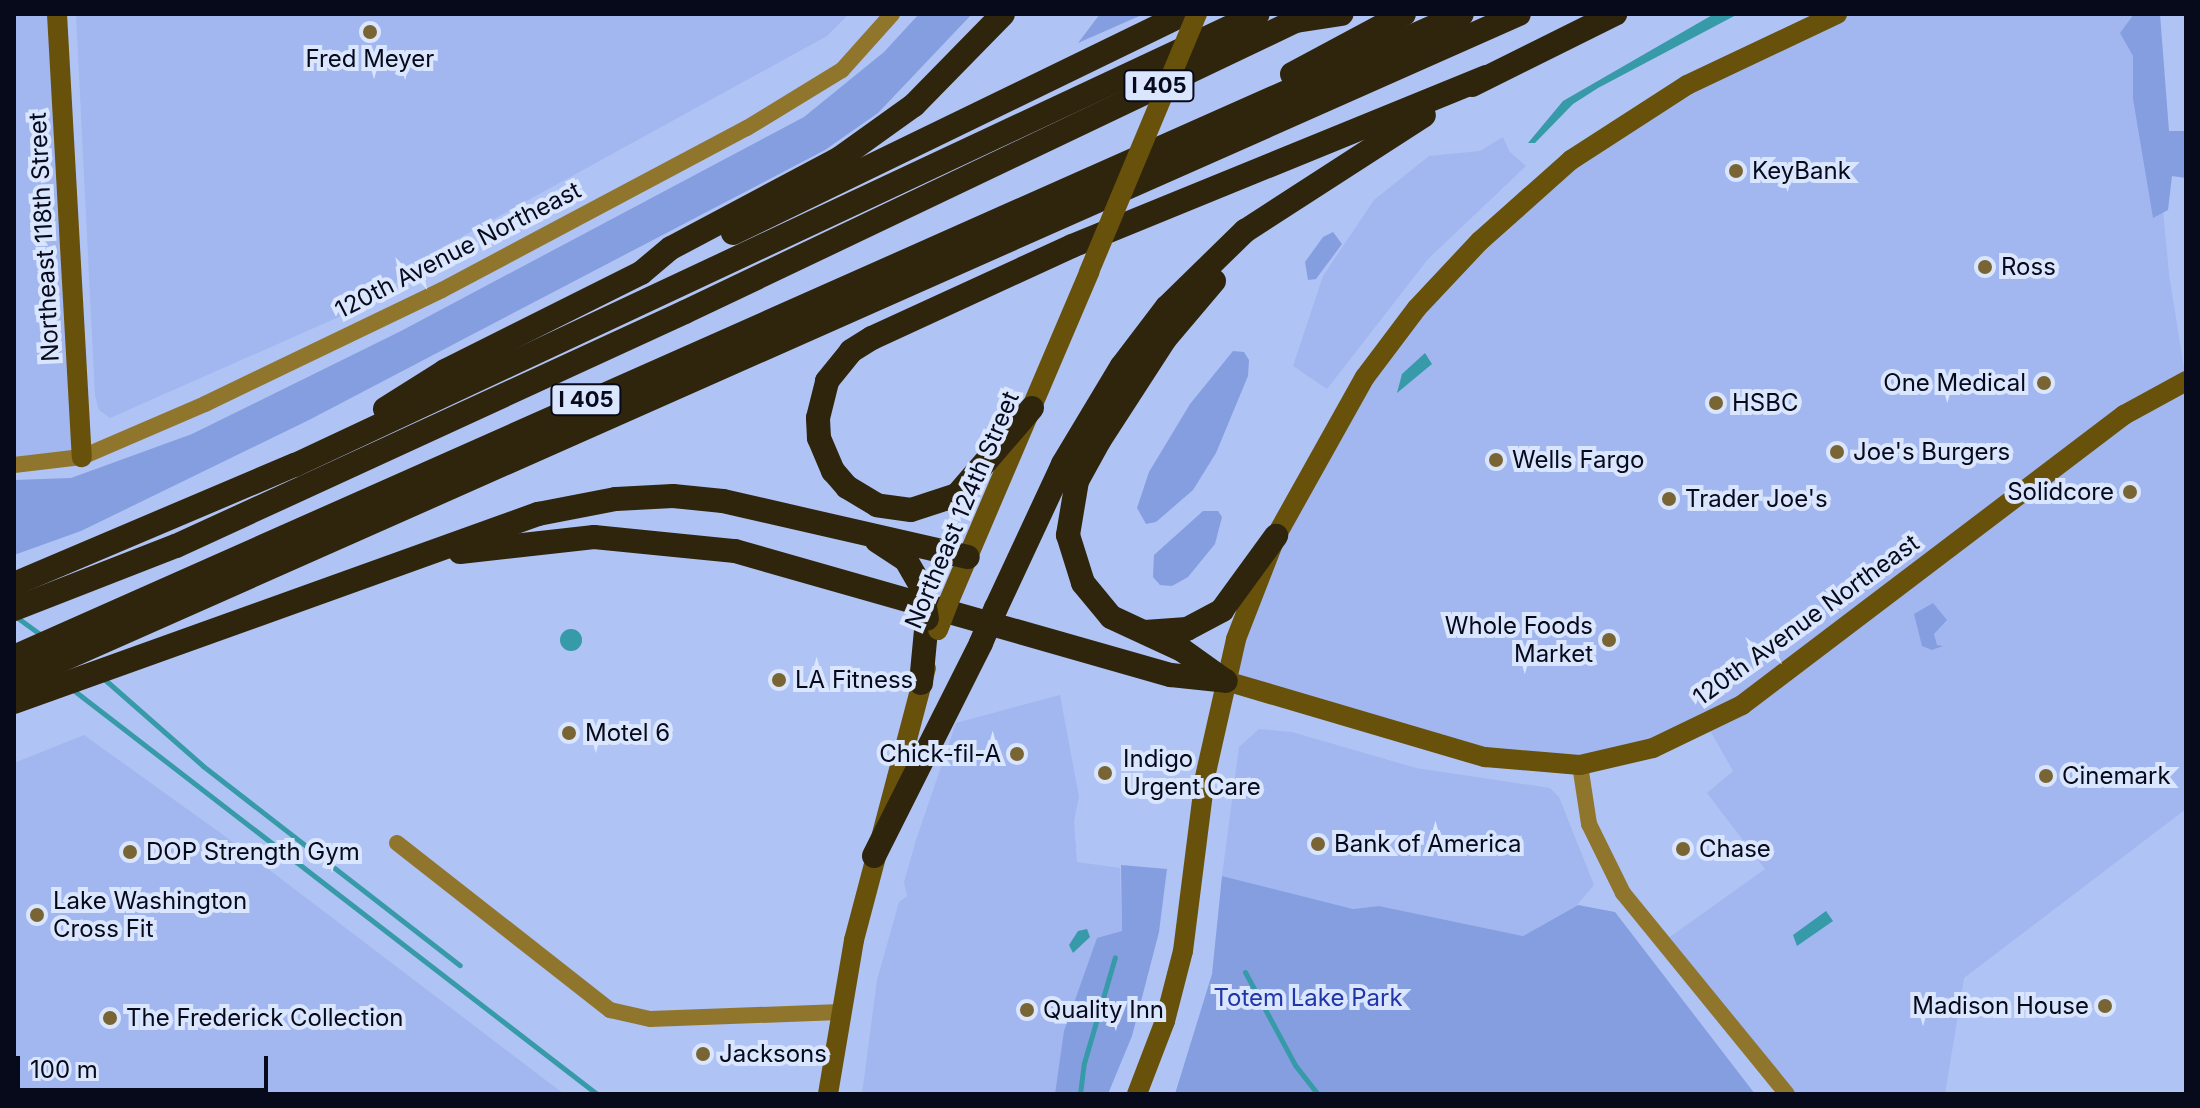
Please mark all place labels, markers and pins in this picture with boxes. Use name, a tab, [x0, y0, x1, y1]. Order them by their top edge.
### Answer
marker: Fred Meyer	[361, 23, 379, 41]
place label: Fred Meyer	[306, 45, 434, 73]
place label: KeyBank	[1752, 157, 1851, 185]
marker: KeyBank	[1727, 162, 1745, 180]
place label: Ross	[2001, 253, 2056, 281]
marker: Ross	[1976, 258, 1994, 276]
place label: One Medical	[1883, 369, 2026, 397]
marker: One Medical	[2033, 372, 2055, 394]
place label: HSBC	[1732, 389, 1798, 417]
marker: HSBC	[1707, 394, 1725, 412]
place label: Joe's Burgers	[1853, 438, 2010, 466]
marker: Joe's Burgers	[1828, 443, 1846, 461]
place label: Wells Fargo	[1512, 446, 1644, 474]
marker: Wells Fargo	[1487, 451, 1505, 469]
place label: Solidcore	[2007, 478, 2114, 506]
marker: Solidcore	[2121, 483, 2139, 501]
place label: Trader Joe's	[1685, 485, 1828, 513]
marker: Trader Joe's	[1660, 490, 1678, 508]
place label: Whole Foods Market	[1445, 612, 1593, 668]
marker: Whole Foods Market	[1600, 631, 1618, 649]
place label: LA Fitness	[795, 666, 913, 694]
marker: LA Fitness	[770, 671, 788, 689]
place label: Motel 6	[585, 719, 670, 747]
marker: Motel 6	[560, 724, 578, 742]
place label: Chick-fil-A	[879, 740, 1001, 768]
marker: Chick-fil-A	[1008, 745, 1026, 763]
place label: Indigo Urgent Care	[1123, 745, 1261, 801]
marker: Indigo Urgent Care	[1094, 762, 1116, 784]
place label: Cinemark	[2062, 762, 2171, 790]
marker: Cinemark	[2037, 767, 2055, 785]
place label: Bank of America	[1334, 830, 1522, 858]
marker: Bank of America	[1309, 835, 1327, 853]
place label: Chase	[1699, 835, 1771, 863]
place label: DOP Strength Gym	[146, 838, 360, 866]
marker: Chase	[1674, 840, 1692, 858]
marker: DOP Strength Gym	[121, 843, 139, 861]
place label: Lake Washington Cross Fit	[53, 887, 247, 943]
marker: Lake Washington Cross Fit	[28, 906, 46, 924]
place label: Madison House	[1912, 992, 2089, 1020]
place label: Quality Inn	[1043, 996, 1164, 1024]
marker: Madison House	[2096, 997, 2114, 1015]
marker: Quality Inn	[1018, 1001, 1036, 1019]
place label: The Frederick Collection	[126, 1004, 404, 1032]
marker: The Frederick Collection	[101, 1009, 119, 1027]
place label: Jacksons	[719, 1040, 827, 1068]
marker: Jacksons	[694, 1045, 712, 1063]

